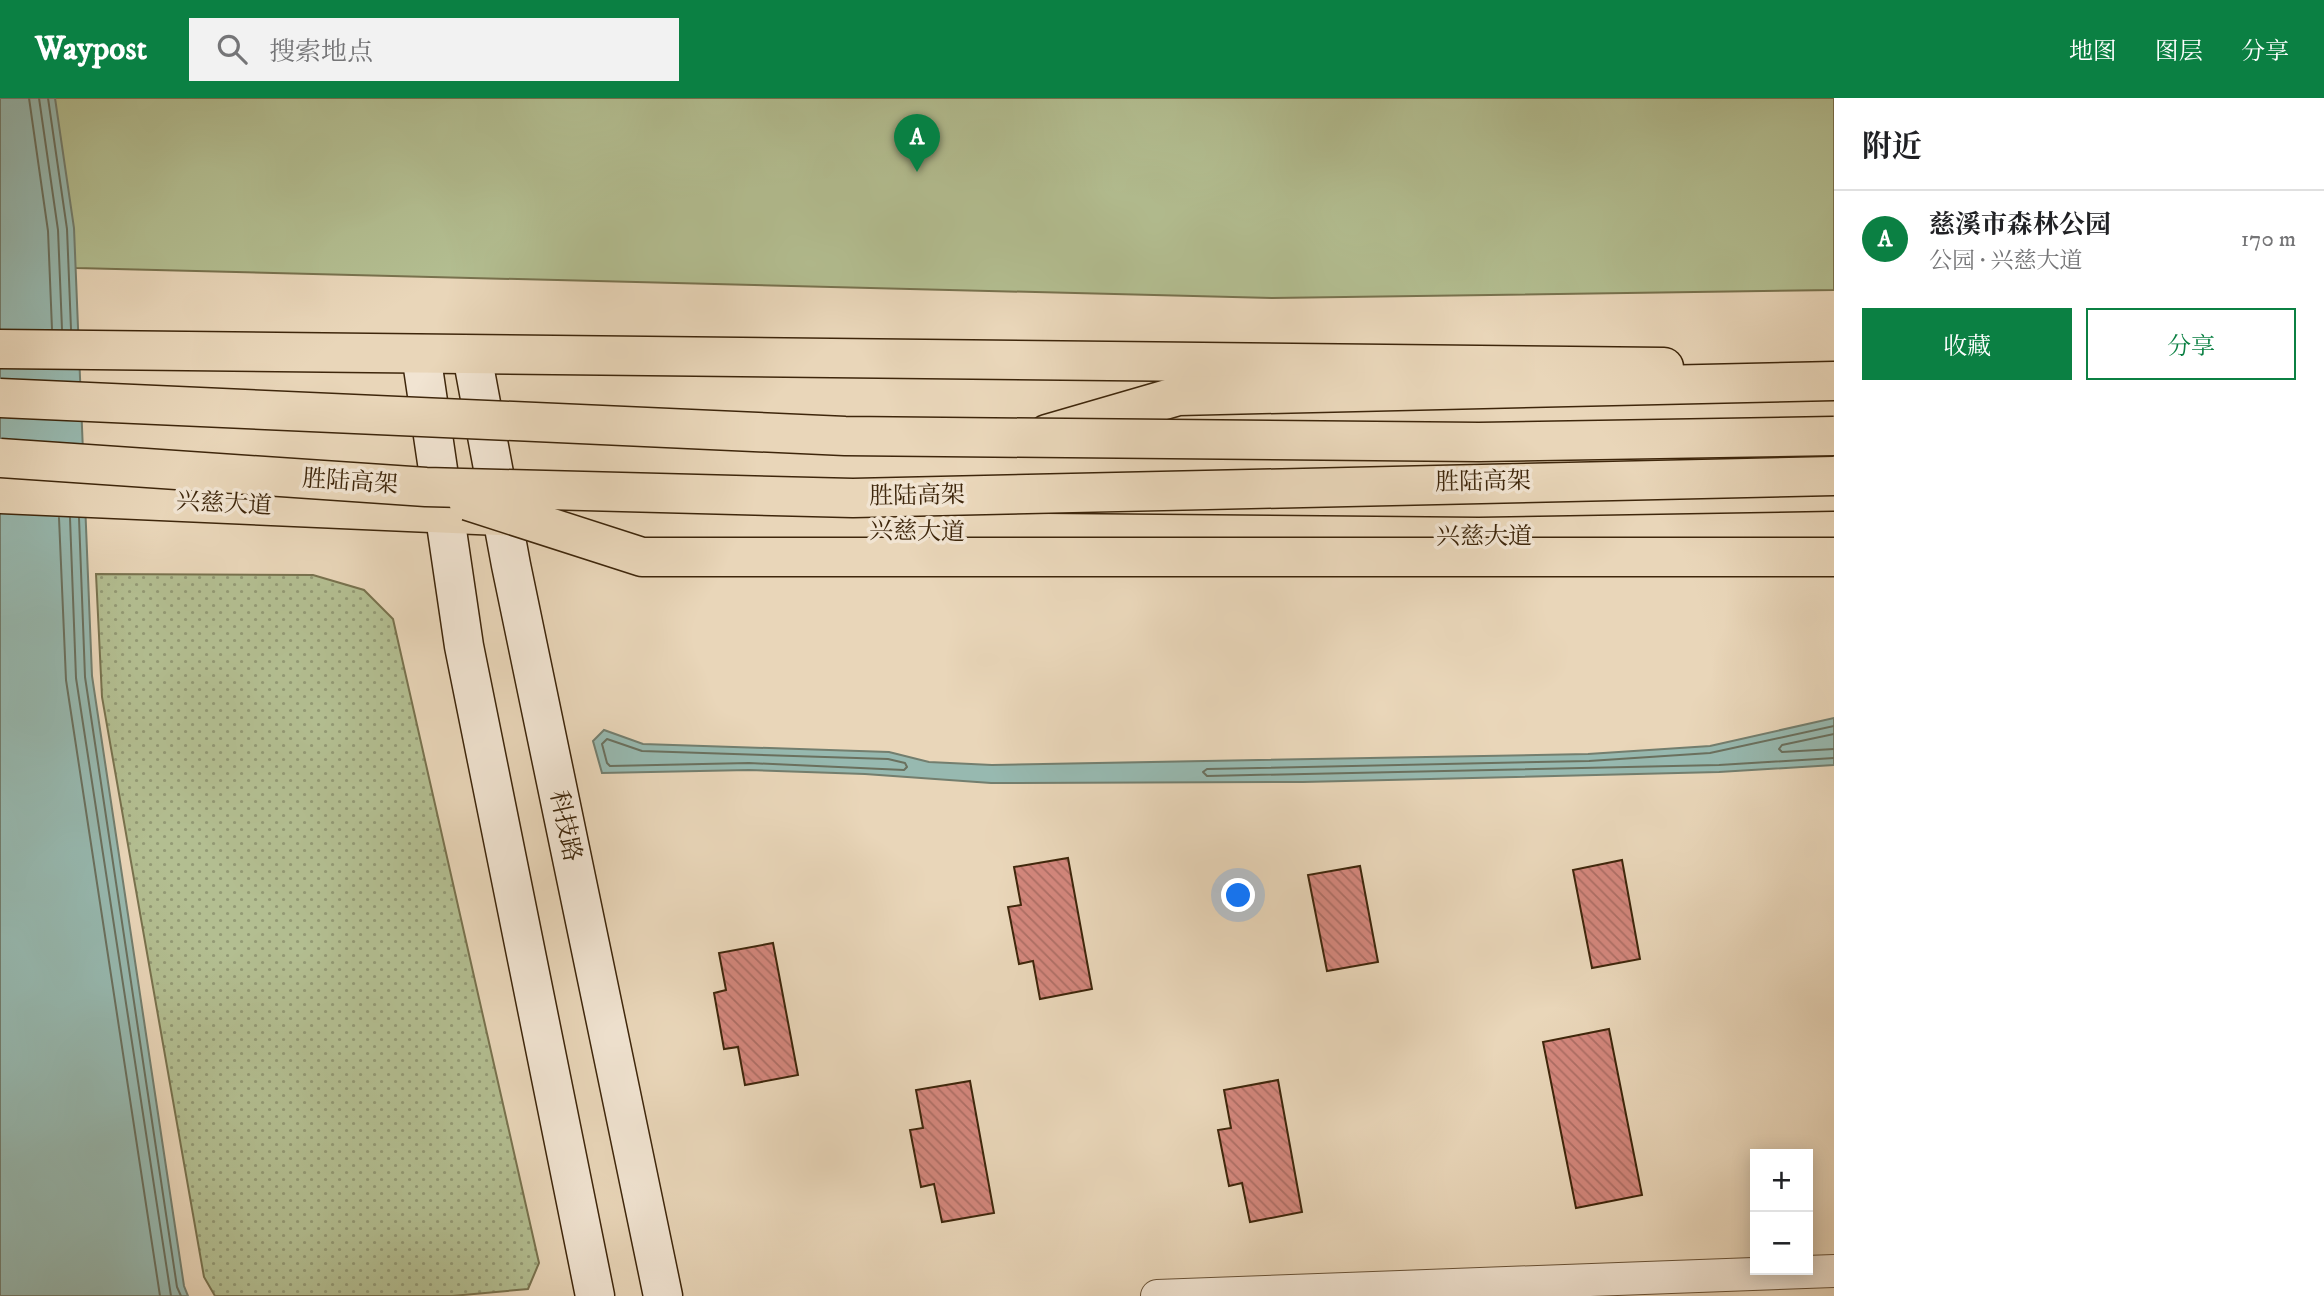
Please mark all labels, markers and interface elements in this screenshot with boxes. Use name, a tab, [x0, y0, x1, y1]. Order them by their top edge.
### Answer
search box	[189, 18, 679, 81]
text: Waypost	[35, 29, 147, 70]
icon: search	[213, 30, 251, 68]
text: 搜索地点	[269, 36, 373, 69]
text: 地图	[2069, 37, 2117, 67]
text: 图层	[2155, 37, 2203, 67]
text: 分享	[2241, 37, 2289, 67]
pin: A	[894, 114, 940, 172]
text: 附近	[1862, 129, 1922, 166]
text: 慈溪市森林公园	[1929, 209, 2111, 242]
text: A	[1878, 225, 1892, 254]
text: 170 m	[2241, 225, 2296, 254]
text: 公园 · 兴慈大道	[1929, 247, 2082, 276]
button: 收藏	[1862, 308, 2072, 380]
button: 分享	[2086, 308, 2296, 380]
street label: 胜陆高架	[301, 464, 399, 500]
street label: 胜陆高架	[1435, 466, 1531, 498]
street label: 胜陆高架	[869, 480, 965, 512]
street label: 兴慈大道	[175, 487, 273, 521]
street label: 兴慈大道	[869, 516, 965, 548]
street label: 兴慈大道	[1436, 522, 1532, 552]
street label: 科技路	[543, 788, 587, 864]
your location	[1221, 878, 1255, 912]
map controls	[1750, 1149, 1813, 1275]
button: +	[1750, 1149, 1813, 1212]
button: −	[1750, 1212, 1813, 1275]

